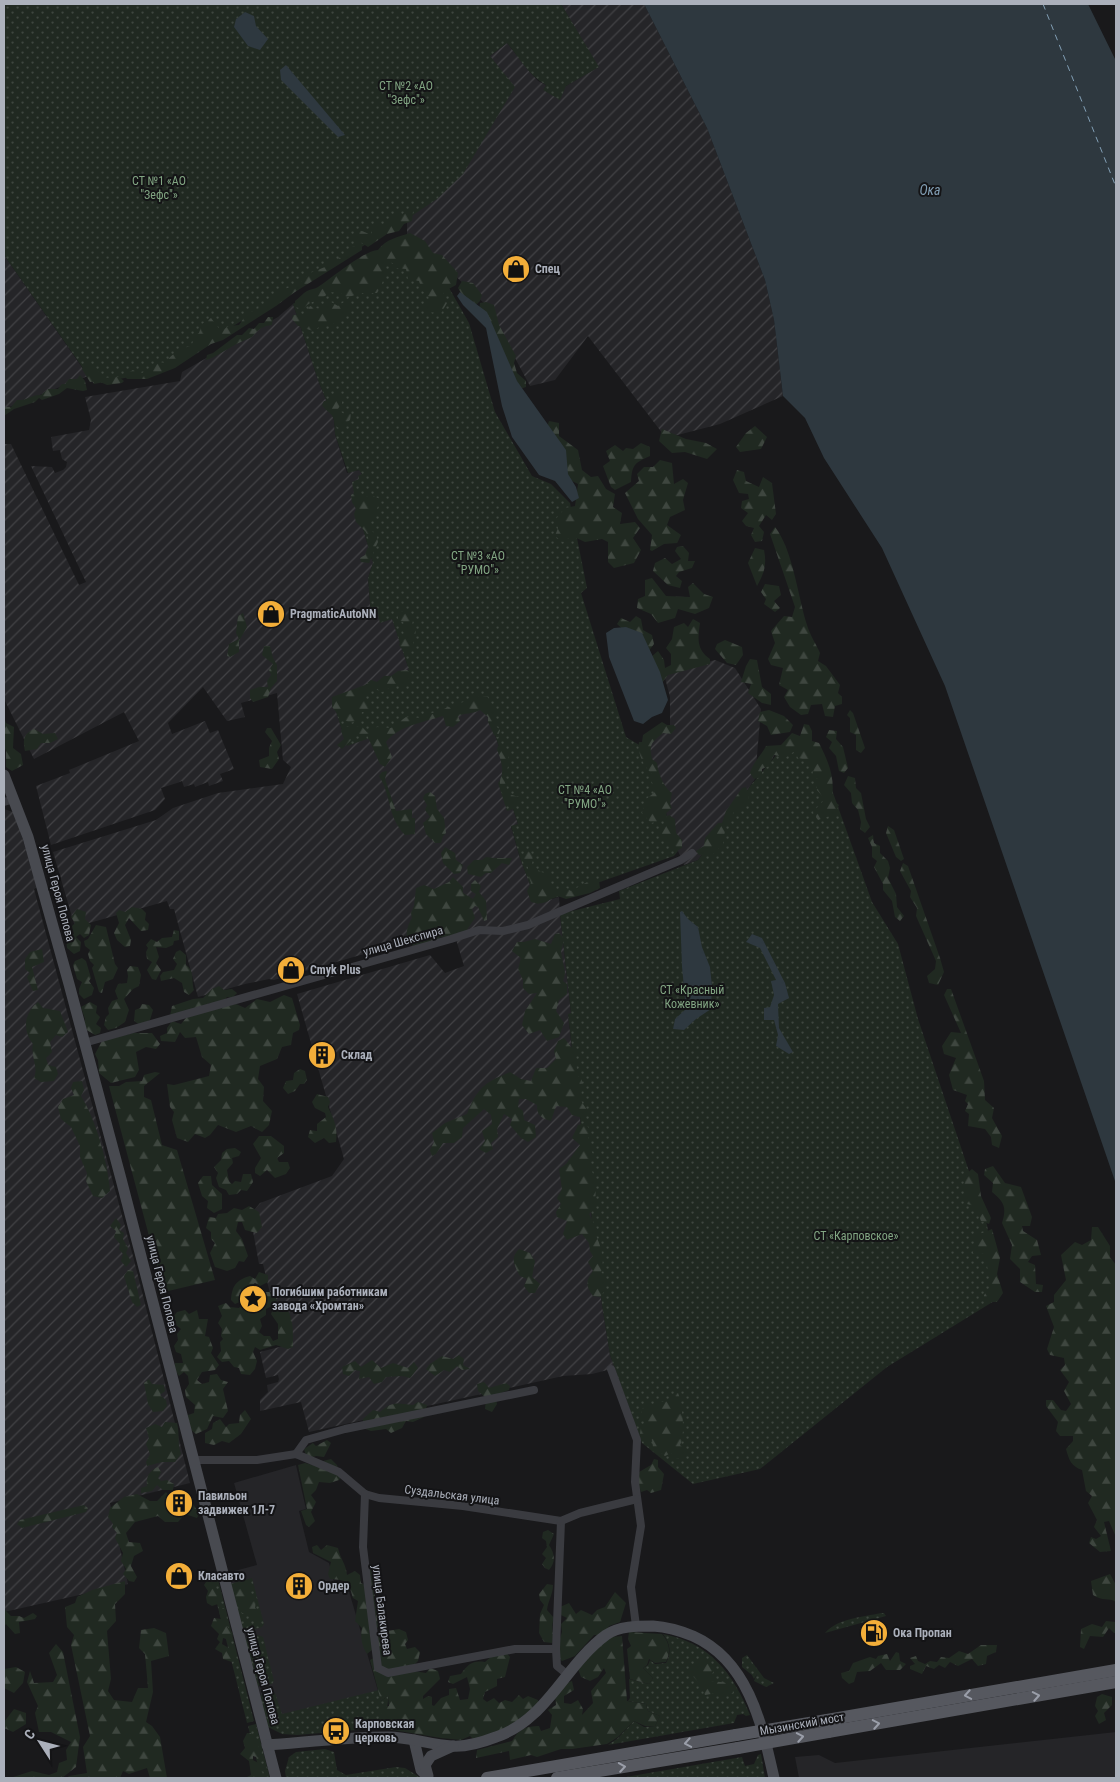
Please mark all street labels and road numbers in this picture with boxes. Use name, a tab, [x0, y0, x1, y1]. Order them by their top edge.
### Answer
street label: улица Героя Попова	[38, 843, 78, 943]
street label: улица Шекспира	[362, 923, 445, 959]
street label: улица Героя Попова	[143, 1234, 181, 1334]
street label: Суздальская улица	[404, 1482, 501, 1508]
street label: улица Балакирева	[369, 1564, 395, 1656]
street label: улица Героя Попова	[243, 1626, 283, 1726]
street label: Мызинский мост	[759, 1710, 845, 1738]

